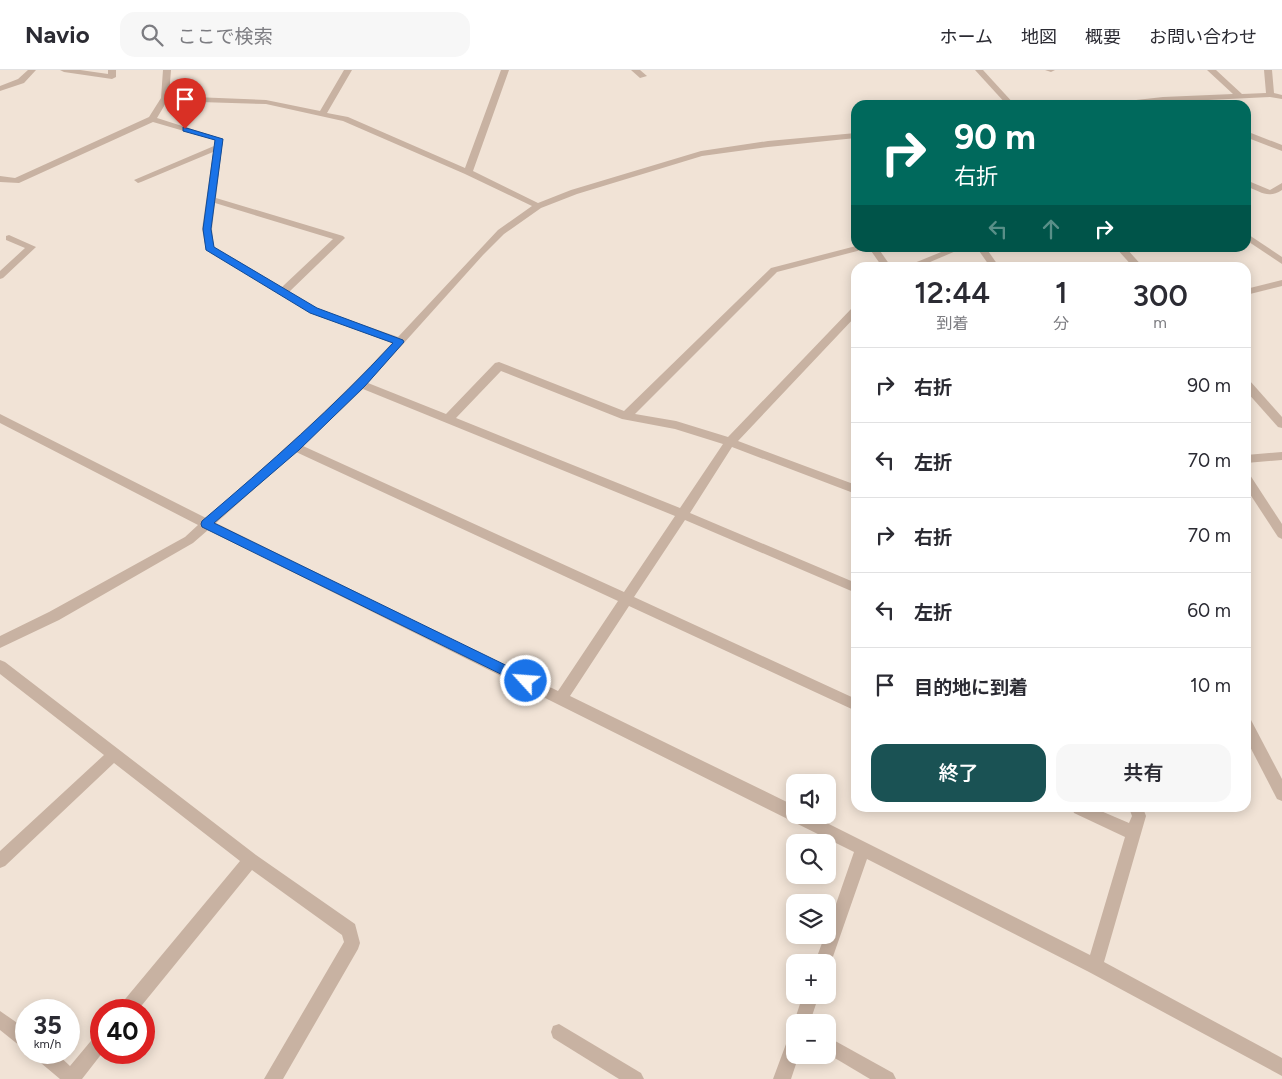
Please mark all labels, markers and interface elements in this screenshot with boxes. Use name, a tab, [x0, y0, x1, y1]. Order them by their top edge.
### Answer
search box	[120, 12, 470, 57]
text: Navio	[25, 20, 90, 49]
icon: search	[138, 21, 166, 49]
text: ここで検索	[178, 25, 273, 48]
text: ホーム	[940, 26, 993, 48]
text: 地図	[1021, 26, 1057, 48]
text: 概要	[1085, 26, 1121, 48]
text: お問い合わせ	[1149, 26, 1257, 48]
pin	[164, 78, 206, 129]
icon: arrive	[171, 85, 199, 113]
text: 90 m	[954, 116, 1036, 158]
icon: right	[871, 120, 936, 185]
text: 右折	[954, 163, 998, 190]
icon: left	[984, 215, 1012, 243]
icon: ahead	[1037, 215, 1065, 243]
icon: right	[1090, 215, 1118, 243]
text: 12:44	[914, 274, 990, 311]
text: 1	[1055, 274, 1068, 311]
text: 300	[1133, 277, 1188, 314]
text: m	[1153, 313, 1167, 332]
text: 到着	[936, 314, 968, 333]
text: 分	[1053, 314, 1069, 333]
icon: right	[871, 371, 899, 399]
text: 90 m	[1187, 374, 1231, 397]
text: 右折	[914, 376, 952, 399]
icon: left	[871, 446, 899, 474]
text: 70 m	[1188, 449, 1231, 472]
text: 左折	[914, 451, 952, 474]
icon: right	[871, 521, 899, 549]
text: 70 m	[1188, 524, 1231, 547]
text: 右折	[914, 526, 952, 549]
icon: left	[871, 596, 899, 624]
text: 60 m	[1187, 599, 1231, 622]
text: 左折	[914, 601, 952, 624]
position arrow	[499, 654, 551, 706]
icon: arrive	[871, 671, 899, 699]
text: 10 m	[1190, 674, 1231, 697]
text: 目的地に到着	[914, 676, 1028, 699]
button: 終了	[871, 744, 1046, 802]
button: 共有	[1056, 744, 1231, 802]
map controls	[786, 774, 836, 1064]
button: sound	[786, 774, 836, 824]
button: search	[786, 834, 836, 884]
button: layers	[786, 894, 836, 944]
button: +	[786, 954, 836, 1004]
speed limit sign: 40	[90, 999, 155, 1064]
text: 35	[33, 1010, 62, 1040]
button: −	[786, 1014, 836, 1064]
text: km/h	[34, 1037, 61, 1051]

